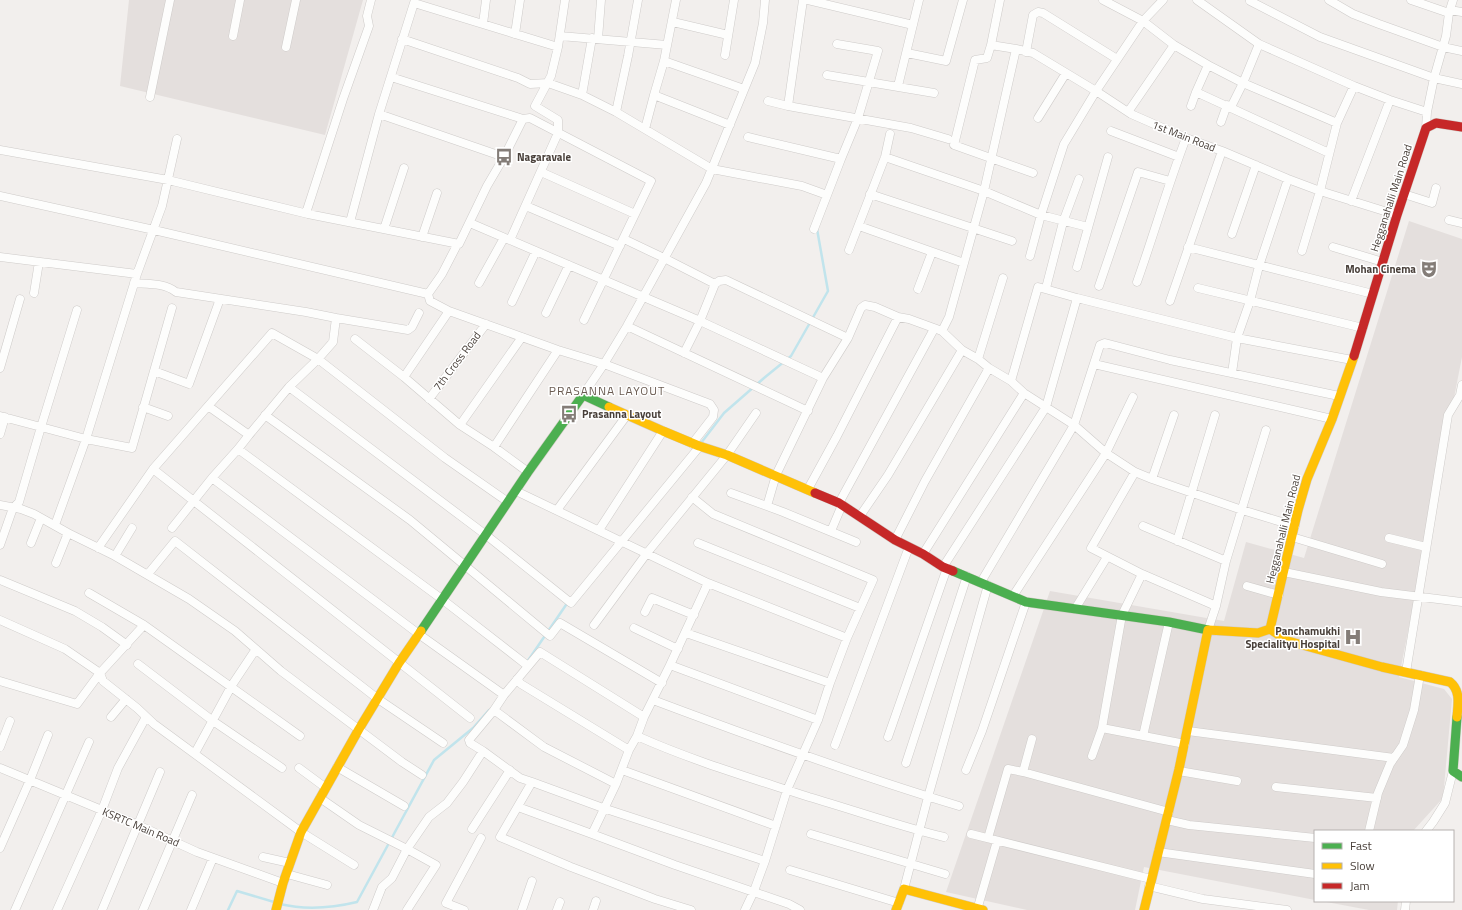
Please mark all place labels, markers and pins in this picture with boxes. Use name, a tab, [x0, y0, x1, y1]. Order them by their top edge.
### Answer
bus stop icon: Nagaravale	[494, 147, 514, 167]
place label: Nagaravale	[517, 149, 571, 165]
theatre icon: Mohan Cinema	[1419, 259, 1439, 279]
place label: Mohan Cinema	[1345, 261, 1416, 277]
bus stop icon: Prasanna Layout	[559, 404, 579, 424]
place label: Prasanna Layout	[582, 406, 661, 422]
place label: Panchamukhi Specialityu Hospital	[1245, 623, 1340, 652]
hospital icon: Panchamukhi Specialityu Hospital	[1343, 627, 1363, 647]

